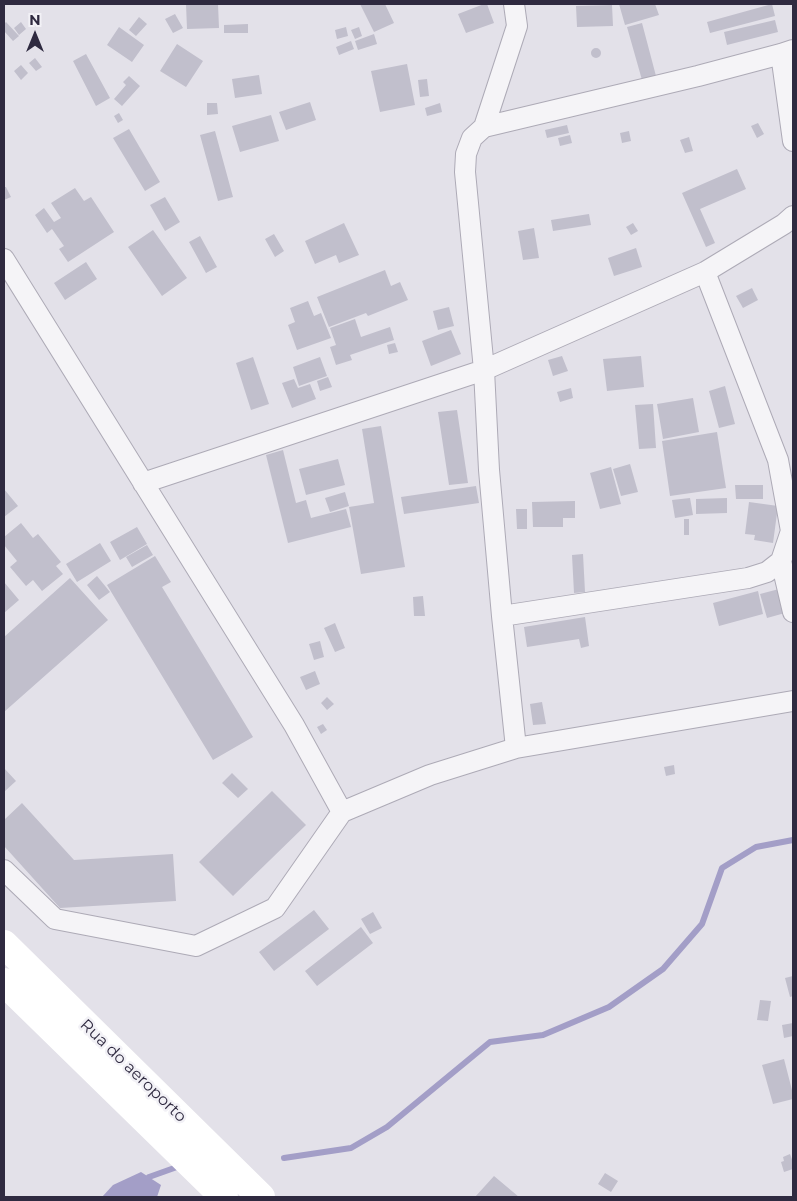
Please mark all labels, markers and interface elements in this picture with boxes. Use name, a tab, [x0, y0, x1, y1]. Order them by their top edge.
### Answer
north arrow	[10, 10, 60, 60]
text: N	[29, 11, 41, 29]
street label: Rua do aeroporto	[76, 1015, 190, 1127]

